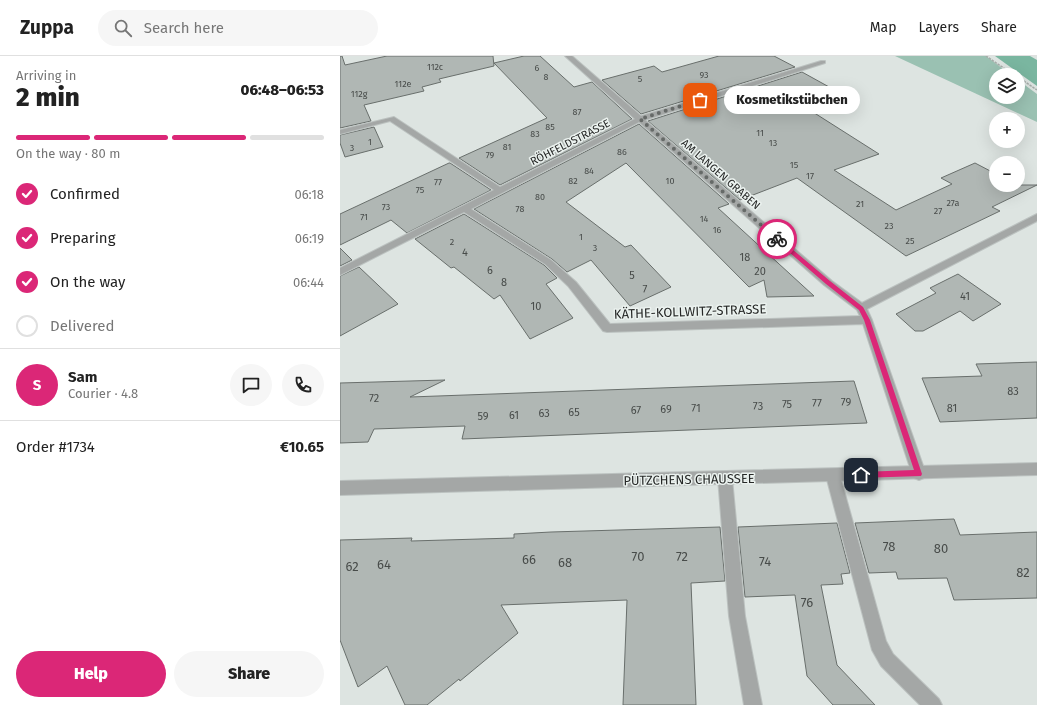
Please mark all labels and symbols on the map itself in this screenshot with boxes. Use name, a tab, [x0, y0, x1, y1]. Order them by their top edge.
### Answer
house number: 112c	[427, 62, 444, 72]
house number: 6	[535, 63, 540, 73]
house number: 93	[699, 70, 709, 80]
house number: 8	[544, 72, 549, 82]
house number: 5	[638, 74, 643, 84]
house number: 112e	[395, 79, 412, 89]
pin	[683, 83, 717, 117]
callout: Kosmetikstübchen	[724, 86, 860, 114]
house number: 112g	[351, 89, 368, 99]
house number: 87	[573, 107, 581, 117]
street label: RÖHFELDSTRASSE	[528, 116, 612, 168]
house number: 85	[545, 122, 555, 132]
house number: 11	[756, 128, 764, 138]
house number: 83	[530, 129, 540, 139]
house number: 1	[368, 137, 372, 147]
street label: AM LANGEN GRABEN	[679, 137, 763, 212]
house number: 13	[769, 138, 777, 148]
house number: 81	[503, 142, 511, 152]
house number: 3	[350, 143, 354, 153]
house number: 86	[617, 147, 627, 157]
house number: 79	[486, 150, 495, 160]
house number: 15	[790, 160, 799, 170]
house number: 84	[584, 166, 594, 176]
house number: 17	[806, 171, 814, 181]
house number: 82	[568, 176, 578, 186]
house number: 10	[666, 176, 674, 186]
house number: 77	[434, 177, 442, 187]
house number: 75	[416, 185, 425, 195]
house number: 80	[535, 192, 545, 202]
house number: 27a	[947, 198, 960, 208]
house number: 21	[856, 199, 864, 209]
house number: 73	[382, 202, 390, 212]
house number: 78	[516, 204, 524, 214]
house number: 27	[934, 206, 942, 216]
house number: 71	[360, 212, 368, 222]
house number: 14	[700, 214, 709, 224]
courier	[757, 219, 797, 259]
house number: 23	[885, 221, 893, 231]
house number: 16	[713, 225, 722, 235]
house number: 1	[579, 232, 583, 242]
house number: 25	[906, 236, 915, 246]
house number: 2	[450, 237, 454, 247]
house number: 3	[593, 243, 597, 253]
house number: 4	[462, 246, 468, 259]
house number: 18	[740, 251, 750, 264]
house number: 6	[487, 264, 493, 277]
house number: 20	[754, 265, 766, 278]
house number: 5	[629, 269, 635, 282]
house number: 8	[501, 276, 507, 289]
house number: 7	[643, 283, 648, 296]
house number: 41	[960, 290, 970, 303]
house number: 10	[531, 300, 541, 313]
street label: KÄTHE-KOLLWITZ-STRASSE	[614, 301, 767, 322]
house number: 83	[1007, 385, 1019, 398]
house number: 72	[369, 392, 379, 405]
house number: 79	[841, 396, 851, 409]
house number: 77	[812, 397, 822, 410]
house number: 75	[782, 398, 793, 411]
house number: 73	[753, 400, 763, 413]
house number: 71	[691, 402, 701, 415]
house number: 81	[947, 402, 957, 415]
house number: 69	[660, 403, 672, 416]
house number: 67	[631, 404, 641, 417]
house number: 65	[568, 406, 580, 419]
house number: 63	[538, 407, 550, 420]
house number: 61	[509, 409, 519, 422]
house number: 59	[477, 410, 489, 423]
pin	[844, 458, 878, 492]
street label: PÜTZCHENS CHAUSSEE	[623, 470, 755, 488]
house number: 78	[883, 539, 895, 554]
house number: 80	[934, 541, 948, 556]
house number: 70	[632, 549, 644, 564]
house number: 72	[676, 549, 688, 564]
house number: 66	[522, 552, 536, 567]
house number: 74	[759, 554, 771, 569]
house number: 68	[558, 555, 572, 570]
house number: 64	[377, 557, 391, 572]
house number: 62	[345, 559, 359, 574]
house number: 82	[1016, 565, 1030, 580]
house number: 76	[801, 595, 813, 610]

